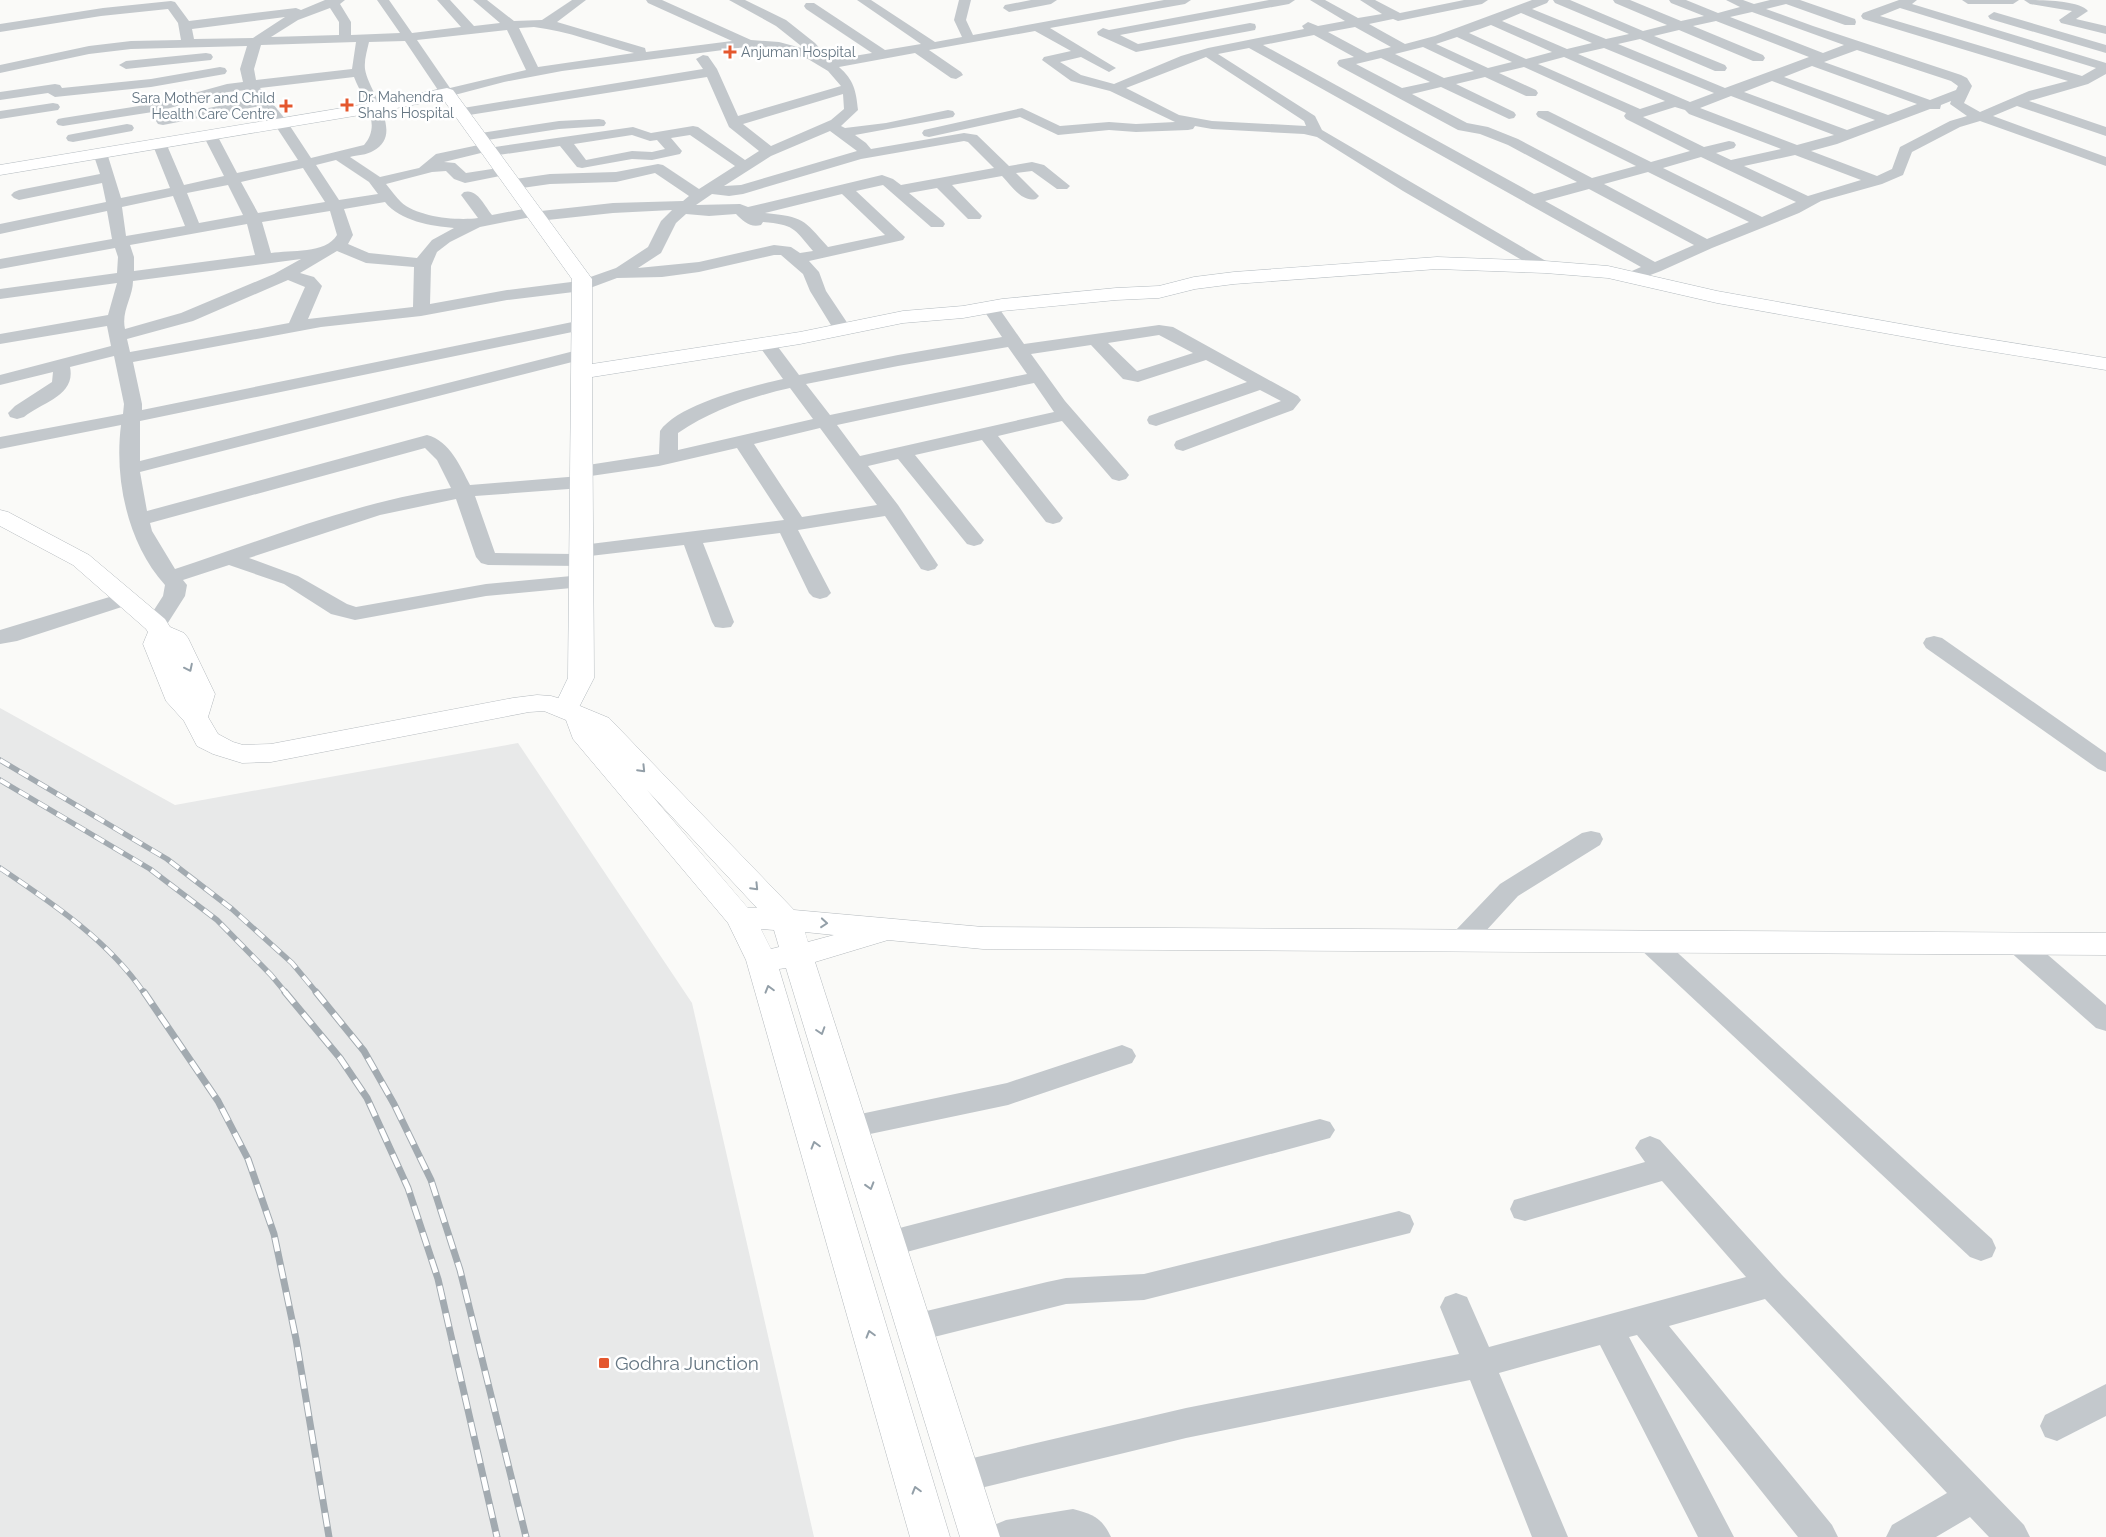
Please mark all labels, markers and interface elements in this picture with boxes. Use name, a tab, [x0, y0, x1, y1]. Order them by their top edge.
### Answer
place label: Anjuman Hospital	[741, 44, 856, 60]
marker: Anjuman Hospital	[723, 45, 737, 59]
place label: Dr. Mahendra Shahs Hospital	[358, 89, 454, 121]
place label: Sara Mother and Child Health Care Centre	[132, 90, 275, 122]
marker: Dr. Mahendra Shahs Hospital	[340, 98, 354, 112]
marker: Sara Mother and Child Health Care Centre	[279, 99, 293, 113]
one-way arrow	[183, 663, 193, 672]
one-way arrow	[636, 763, 645, 772]
one-way arrow	[749, 881, 758, 890]
one-way arrow	[820, 917, 828, 928]
one-way arrow	[765, 985, 775, 993]
one-way arrow	[816, 1026, 826, 1035]
one-way arrow	[810, 1140, 821, 1149]
one-way arrow	[864, 1182, 874, 1190]
one-way arrow	[866, 1331, 876, 1339]
place label: Godhra Junction	[615, 1352, 759, 1374]
marker: Godhra Junction	[597, 1356, 611, 1370]
one-way arrow	[911, 1486, 922, 1495]

